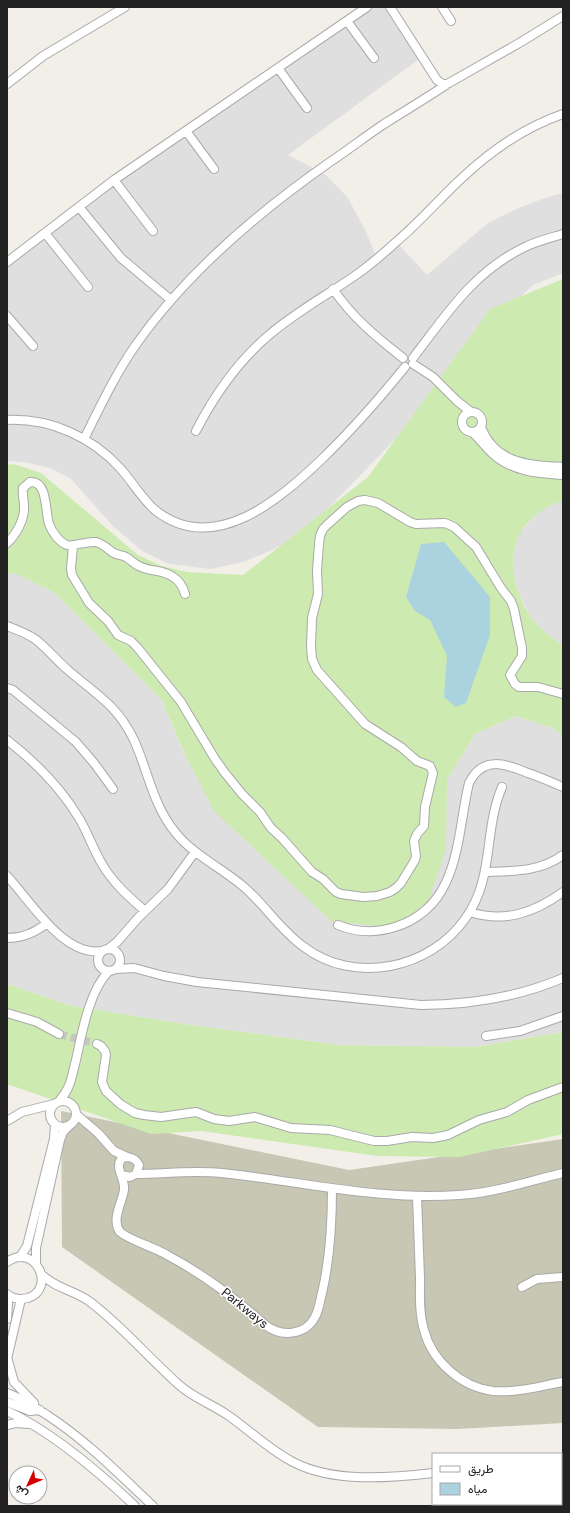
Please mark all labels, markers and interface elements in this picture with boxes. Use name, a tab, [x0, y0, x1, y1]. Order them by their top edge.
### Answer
street label: Parkways	[218, 1284, 272, 1332]
legend	[432, 1453, 562, 1505]
text: طريق	[468, 1461, 494, 1477]
north arrow	[8, 1465, 48, 1505]
text: مياه	[468, 1481, 487, 1497]
text: ش	[11, 1482, 30, 1502]

